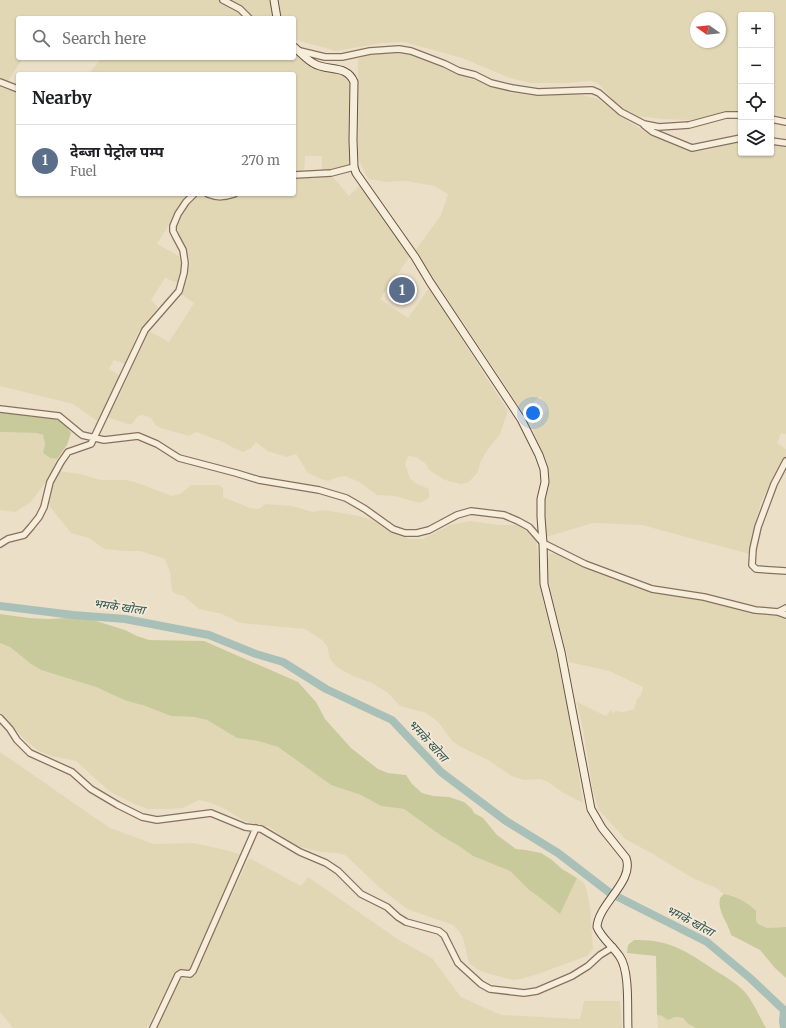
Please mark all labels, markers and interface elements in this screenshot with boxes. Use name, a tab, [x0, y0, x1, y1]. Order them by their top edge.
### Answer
north arrow	[690, 12, 726, 48]
map controls	[738, 12, 774, 156]
button: +	[738, 12, 774, 48]
search box	[16, 16, 296, 60]
icon: search	[30, 27, 52, 49]
text: Search here	[62, 29, 146, 48]
button: −	[738, 48, 774, 84]
button: locate	[738, 84, 774, 120]
text: Nearby	[32, 87, 92, 109]
button: layers	[738, 120, 774, 156]
text: देब्जा पेट्रोल पम्प	[70, 142, 164, 161]
text: 1	[42, 152, 48, 169]
text: 270 m	[241, 152, 280, 169]
text: Fuel	[70, 163, 97, 180]
pin: 1	[389, 275, 415, 305]
your location	[523, 403, 543, 423]
water label: भमके खोला	[92, 595, 149, 618]
water label: भमके खोला	[405, 717, 453, 767]
water label: भमके खोला	[664, 902, 719, 941]

